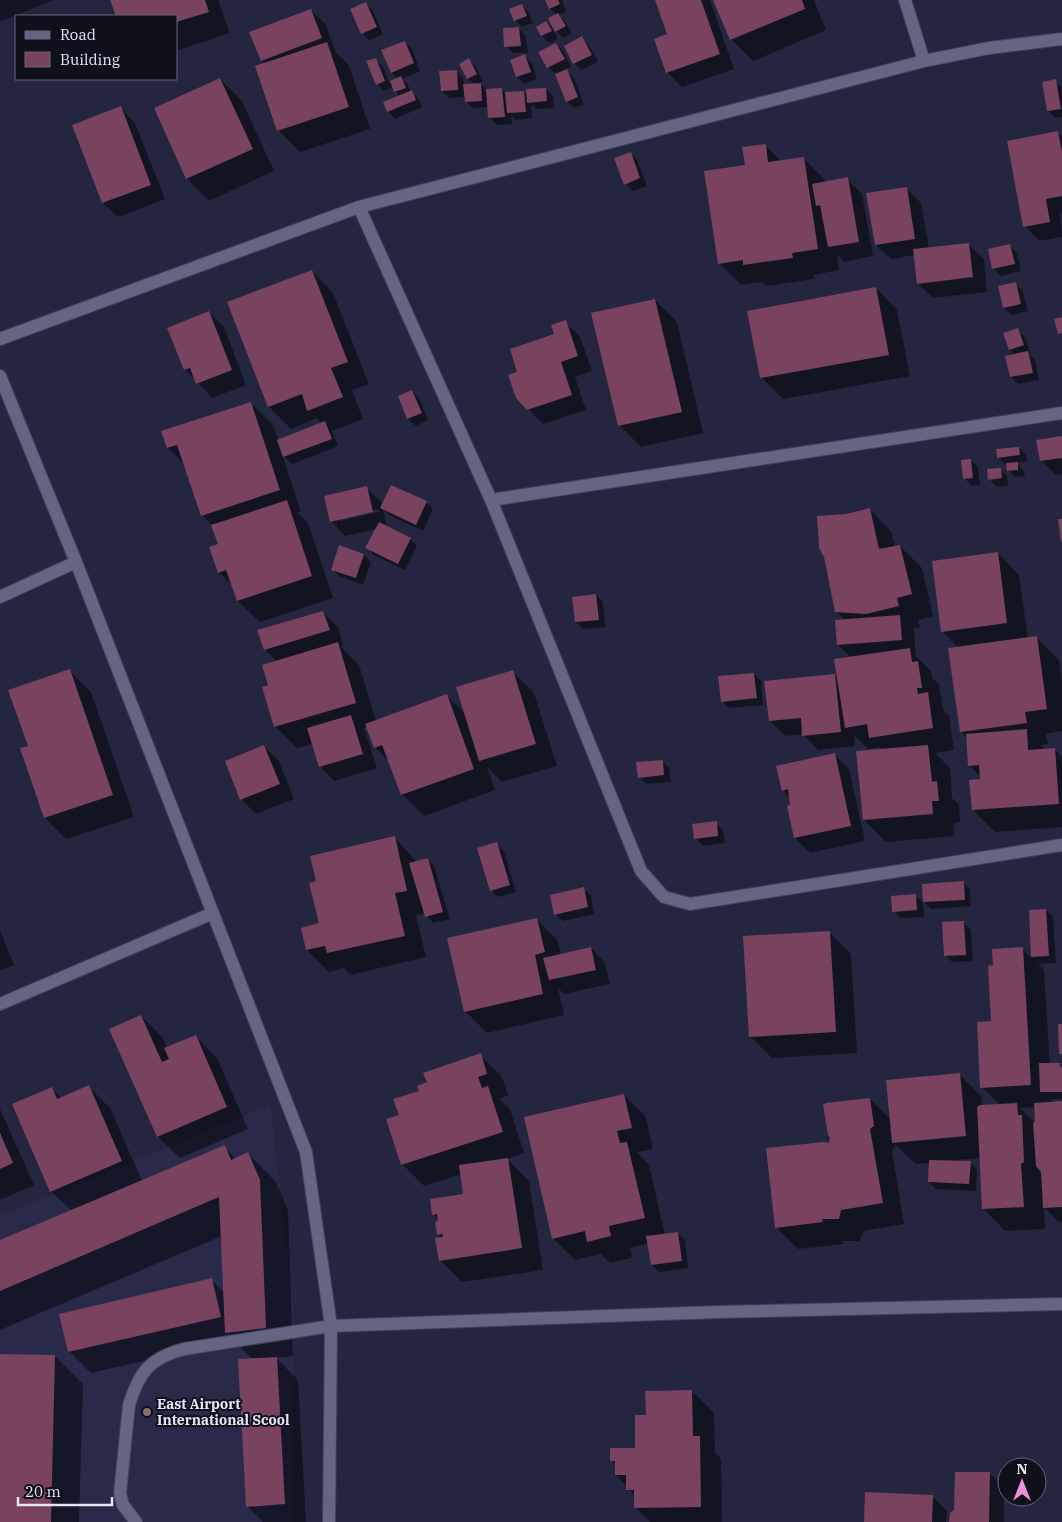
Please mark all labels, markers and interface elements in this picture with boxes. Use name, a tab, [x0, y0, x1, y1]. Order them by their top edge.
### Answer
legend	[15, 15, 178, 80]
text: Road	[60, 25, 96, 44]
text: Building	[60, 50, 120, 69]
place label: East Airport International Scool	[157, 1395, 290, 1429]
marker: East Airport International Scool	[141, 1406, 153, 1418]
north arrow	[997, 1457, 1047, 1507]
text: N	[1016, 1460, 1028, 1478]
scale bar	[18, 1474, 111, 1506]
text: 20 m	[25, 1482, 61, 1501]

